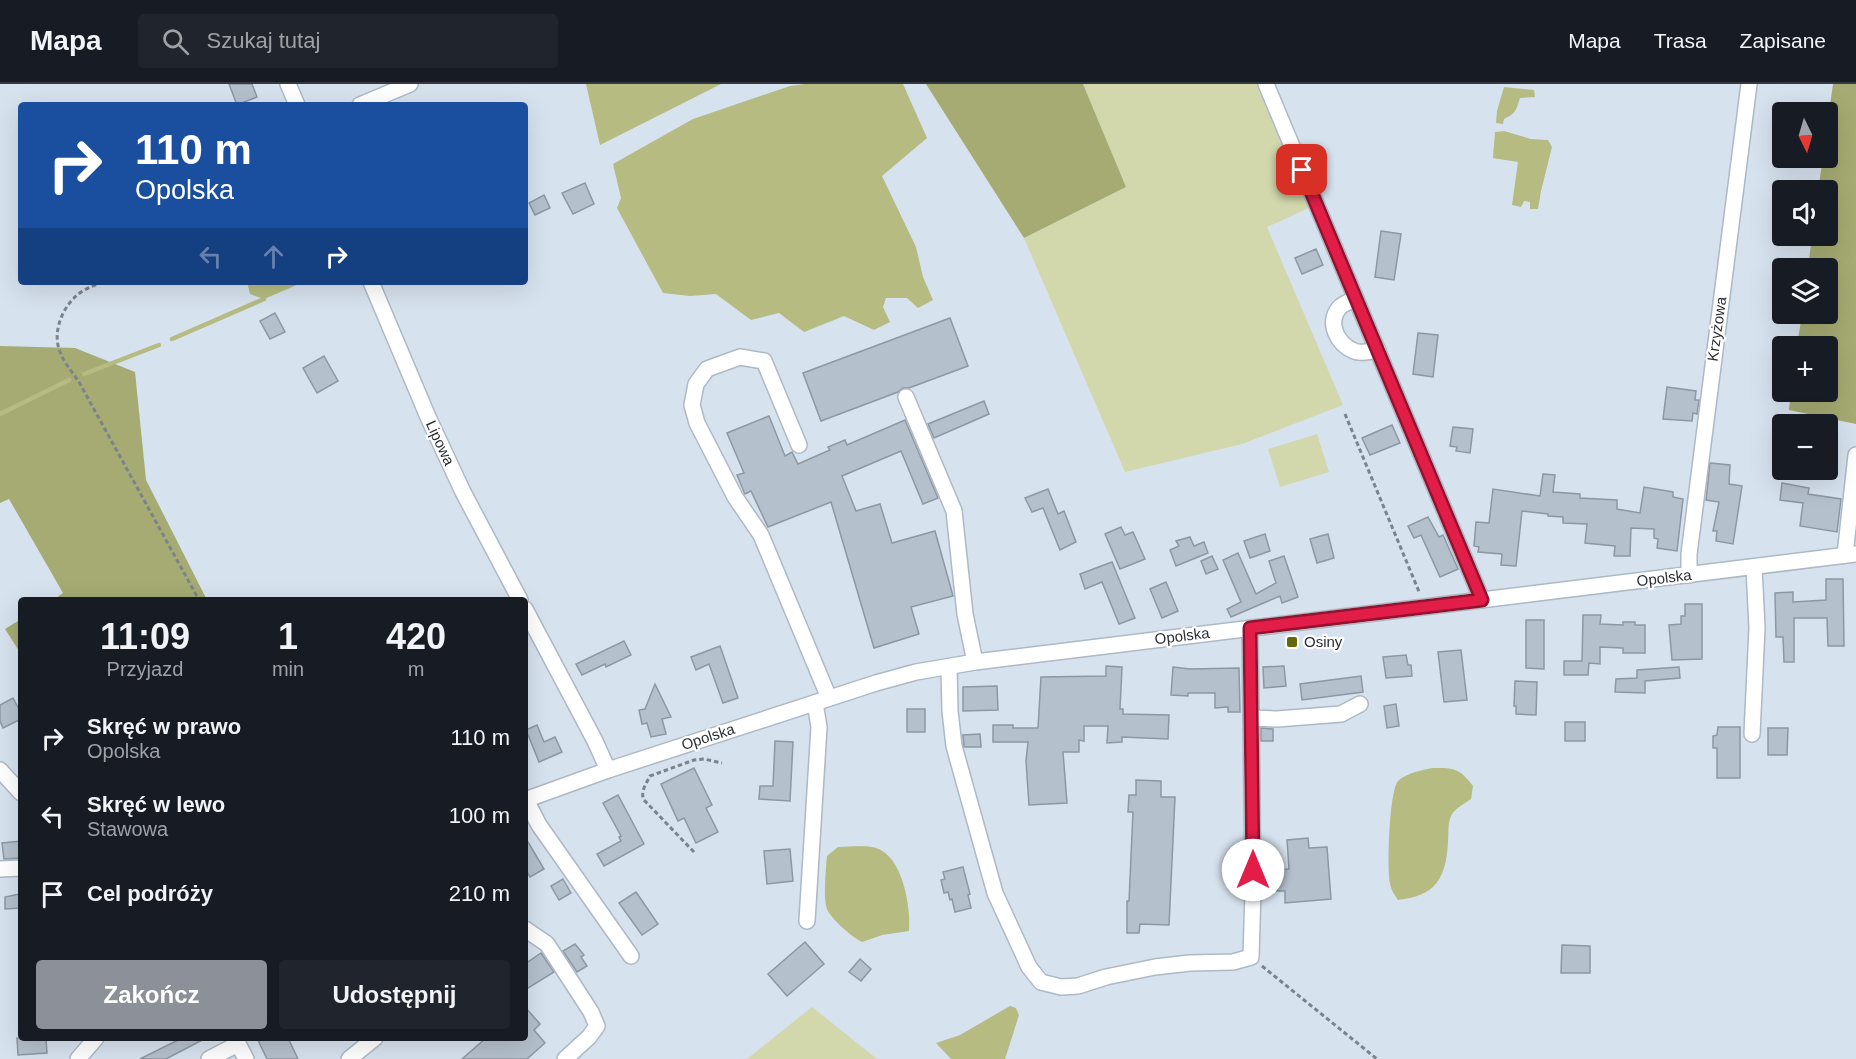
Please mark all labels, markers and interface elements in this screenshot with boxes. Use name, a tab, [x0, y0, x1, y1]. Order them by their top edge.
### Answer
search box	[138, 14, 558, 68]
text: Mapa	[30, 25, 102, 56]
icon: search	[159, 25, 192, 58]
text: Szukaj tutaj	[207, 28, 320, 53]
text: Mapa	[1568, 29, 1621, 52]
text: Trasa	[1654, 29, 1707, 52]
text: Zapisane	[1740, 29, 1826, 52]
north arrow	[1772, 102, 1838, 168]
map controls	[1772, 102, 1838, 480]
icon: right	[36, 126, 114, 204]
text: 110 m	[135, 126, 252, 173]
pin	[1276, 144, 1327, 195]
icon: arrive	[1285, 153, 1318, 186]
text: Opolska	[135, 175, 234, 205]
button: sound	[1772, 180, 1838, 246]
icon: left	[194, 240, 227, 273]
icon: ahead	[257, 240, 290, 273]
icon: right	[320, 240, 353, 273]
button: layers	[1772, 258, 1838, 324]
street label: Krzyżowa	[1704, 295, 1730, 362]
button: +	[1772, 336, 1838, 402]
button: −	[1772, 414, 1838, 480]
street label: Lipowa	[423, 418, 458, 469]
street label: Opolska	[1636, 566, 1693, 589]
text: 11:09	[100, 616, 190, 657]
text: 1	[278, 616, 298, 657]
text: 420	[386, 616, 446, 657]
street label: Opolska	[1154, 624, 1211, 647]
place label: Osiny	[1304, 633, 1343, 650]
marker: Osiny	[1285, 635, 1299, 649]
text: Przyjazd	[107, 658, 183, 680]
text: min	[272, 658, 304, 680]
text: m	[408, 658, 424, 680]
text: Skręć w prawo	[87, 714, 241, 739]
street label: Opolska	[679, 720, 737, 753]
icon: right	[36, 722, 69, 755]
text: 110 m	[450, 725, 510, 750]
text: Opolska	[87, 740, 160, 762]
text: Skręć w lewo	[87, 792, 225, 817]
icon: left	[36, 800, 69, 833]
text: 100 m	[449, 803, 510, 828]
text: Stawowa	[87, 818, 168, 840]
position arrow	[1221, 838, 1285, 902]
icon: arrive	[36, 878, 69, 911]
text: Cel podróży	[87, 881, 213, 906]
text: 210 m	[449, 881, 510, 906]
button: Zakończ	[36, 960, 267, 1029]
button: Udostępnij	[279, 960, 510, 1029]

